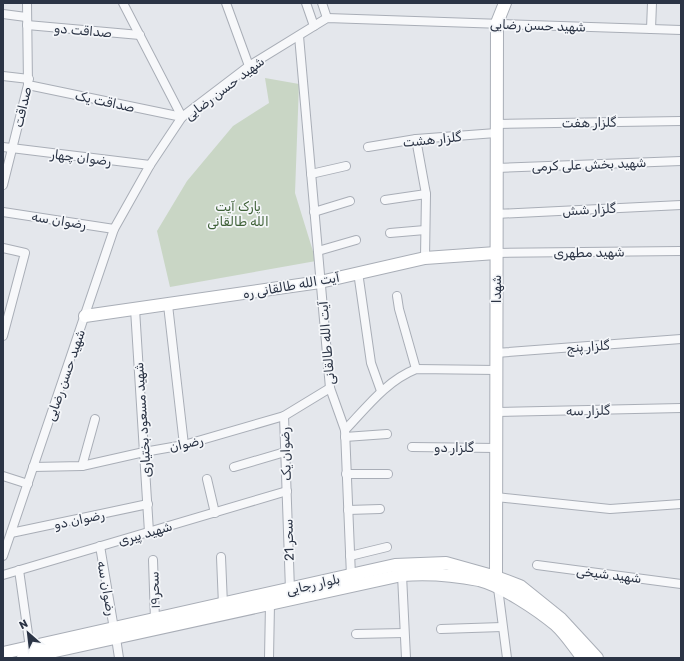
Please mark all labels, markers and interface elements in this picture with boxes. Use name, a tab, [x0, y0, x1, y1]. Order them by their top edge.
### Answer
street label: شهید حسن رضایی	[490, 16, 586, 36]
street label: صداقت دو	[53, 21, 112, 41]
street label: شهید حسن رضایی	[181, 54, 268, 124]
street label: صداقت	[11, 85, 34, 129]
street label: صداقت یک	[74, 88, 136, 115]
street label: گلزار هفت	[562, 115, 617, 131]
street label: گلزار هشت	[402, 129, 462, 151]
street label: رضوان چهار	[49, 146, 112, 170]
street label: شهید بخش علی کرمی	[531, 155, 647, 175]
park label: پارک آیت الله طالقانی	[207, 199, 269, 230]
street label: گلزار شش	[562, 201, 616, 219]
street label: رضوان سه	[30, 209, 87, 233]
street label: شهید مطهری	[553, 244, 625, 262]
street label: آیت الله طالقانی ره	[242, 270, 341, 302]
street label: شهدا	[489, 275, 505, 303]
street label: آیت الله طالقانی	[315, 300, 339, 386]
street label: شهید حسن رضایی	[43, 327, 89, 423]
street label: گلزار پنج	[566, 338, 610, 357]
street label: شهید مسعود بختیاری	[131, 362, 155, 478]
street label: گلزار سه	[566, 403, 610, 419]
street label: رضوان یک	[277, 427, 295, 481]
street label: رضوان	[168, 432, 205, 456]
street label: گلزار دو	[434, 440, 474, 456]
street label: رضوان دو	[53, 507, 106, 533]
street label: شهید پیری	[116, 519, 174, 549]
street label: سحر 21	[280, 519, 298, 561]
street label: رضوان سه	[93, 560, 119, 617]
street label: شهید شیخی	[575, 563, 642, 587]
street label: سحر۱۹	[146, 571, 164, 609]
street label: بلوار رجایی	[285, 571, 342, 599]
north arrow	[8, 613, 48, 653]
text: N	[17, 617, 30, 632]

